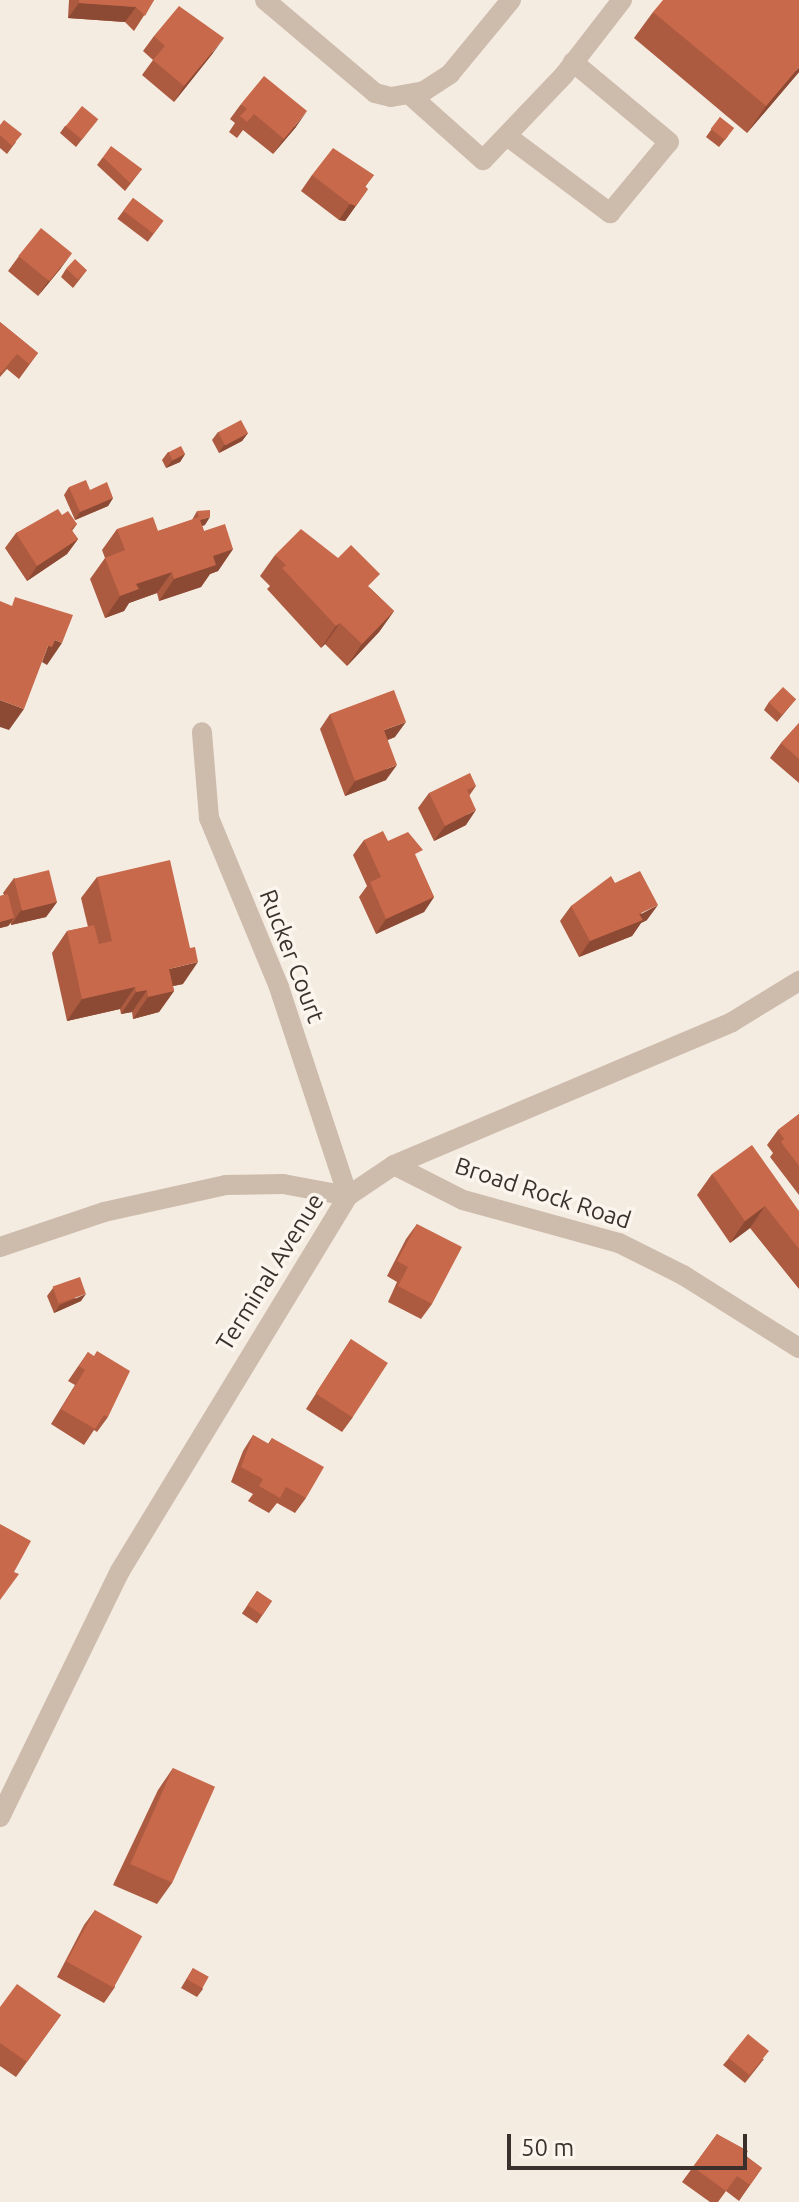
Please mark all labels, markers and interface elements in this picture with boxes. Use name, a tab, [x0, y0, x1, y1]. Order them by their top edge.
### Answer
street label: Rucker Court	[253, 885, 331, 1027]
street label: Broad Rock Road	[451, 1151, 635, 1235]
street label: Terminal Avenue	[210, 1188, 330, 1356]
scale bar	[511, 2118, 751, 2168]
text: 50 m	[521, 2134, 574, 2161]

